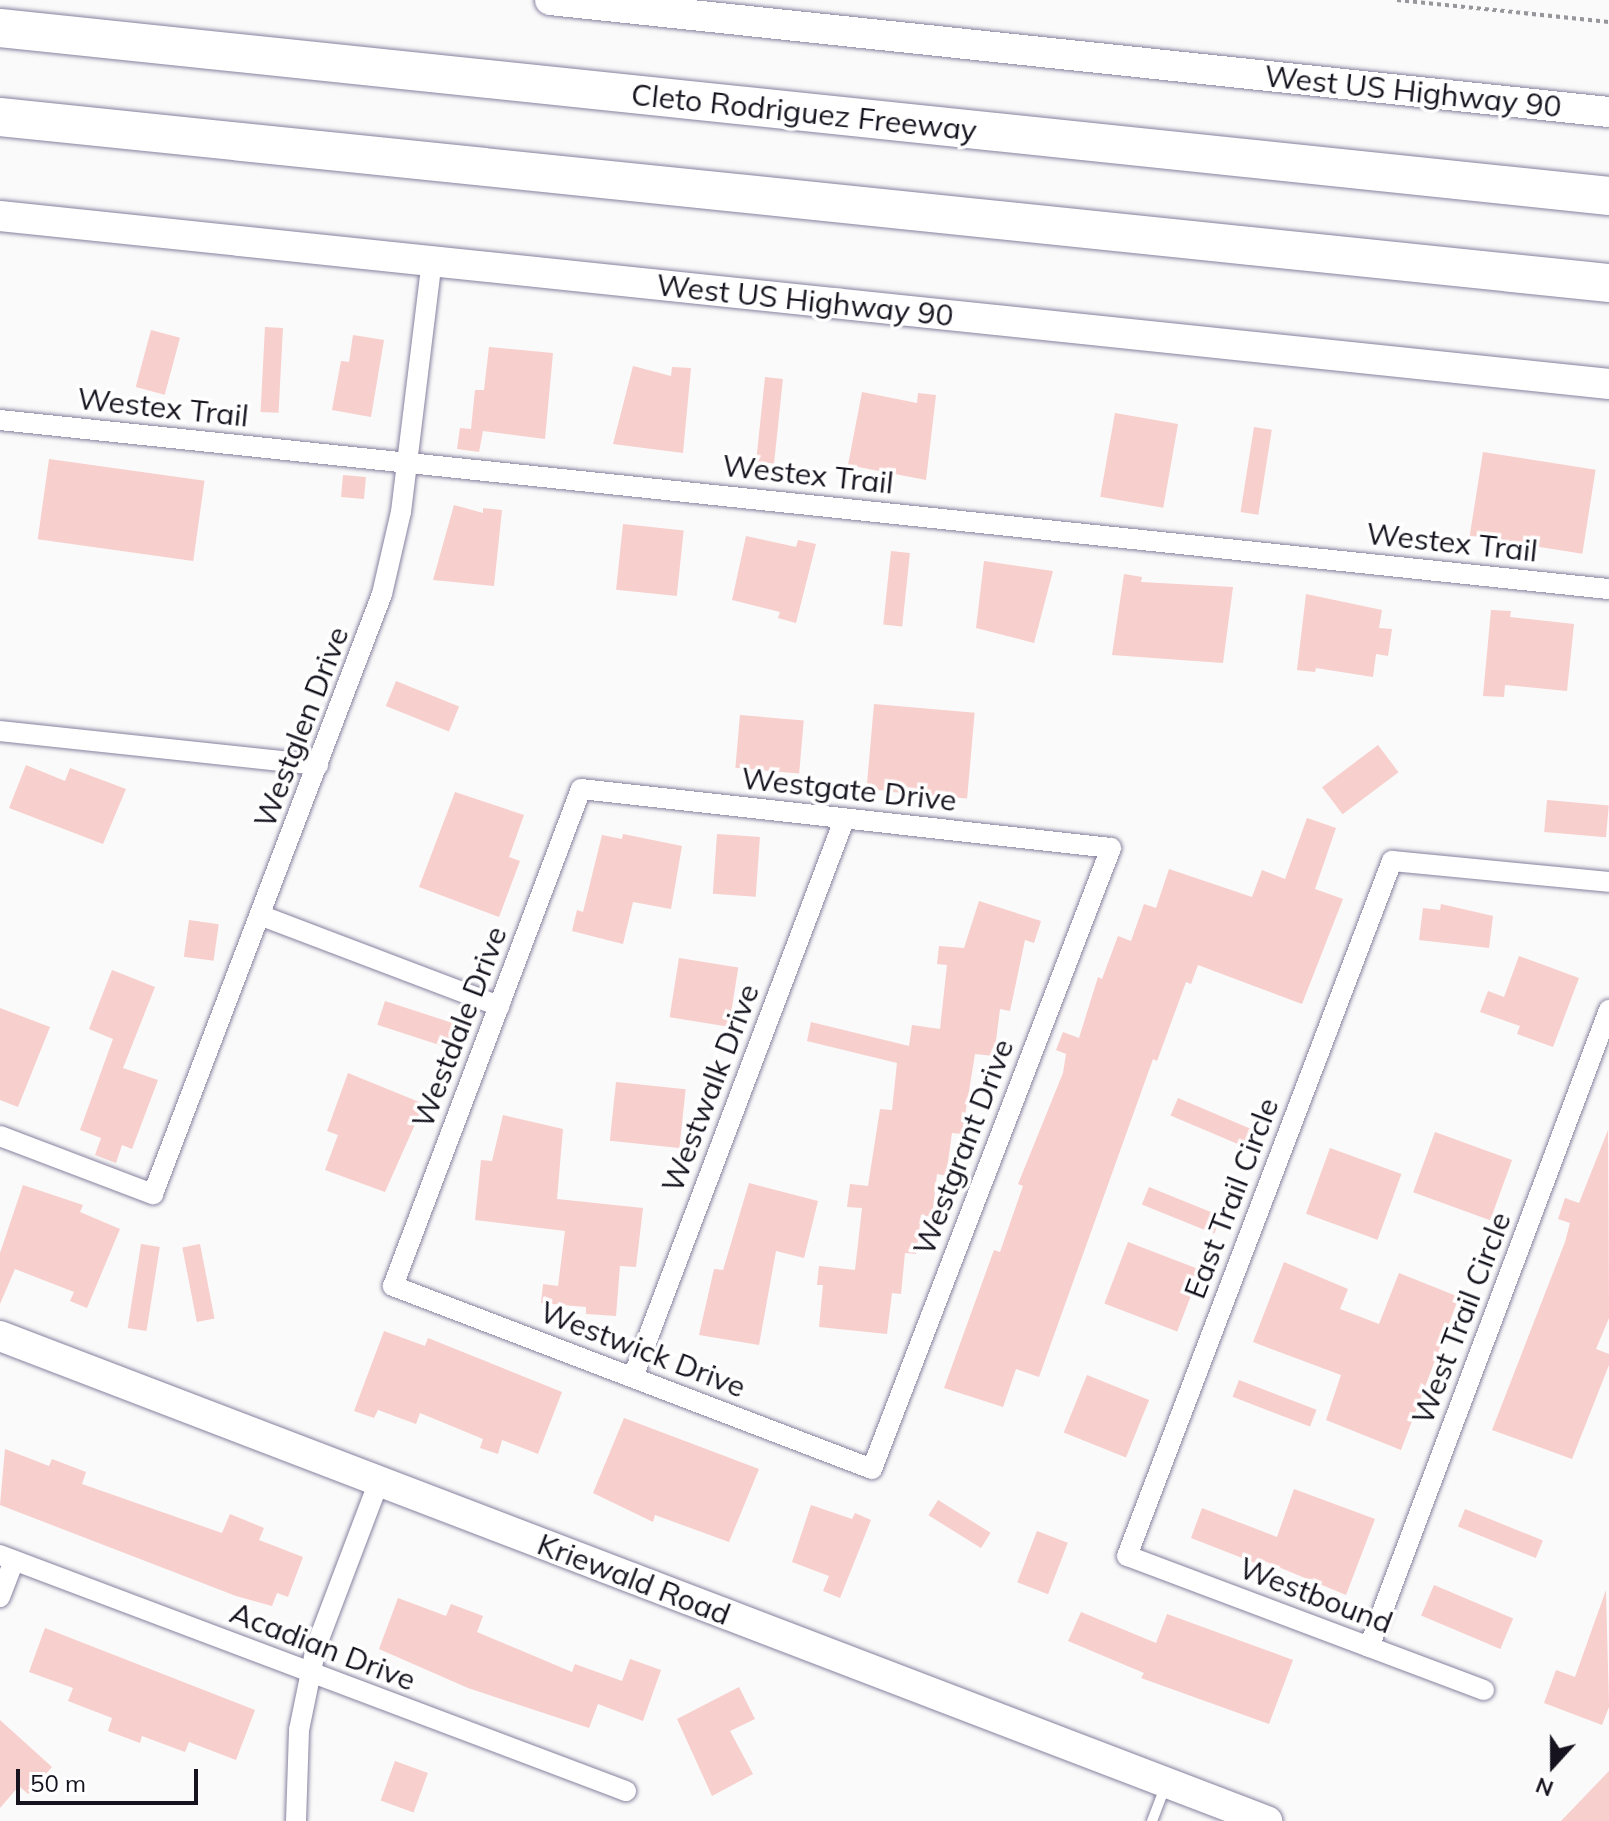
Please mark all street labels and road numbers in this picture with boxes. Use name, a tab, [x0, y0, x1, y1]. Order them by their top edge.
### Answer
street label: West US Highway 90	[1263, 58, 1563, 124]
street label: Cleto Rodriguez Freeway	[629, 76, 979, 148]
street label: West US Highway 90	[655, 267, 955, 333]
street label: Westex Trail	[76, 380, 250, 434]
street label: Westex Trail	[721, 447, 895, 501]
street label: Westex Trail	[1365, 515, 1539, 569]
street label: Westglen Drive	[246, 621, 356, 833]
street label: Westgate Drive	[740, 760, 958, 818]
street label: Westdale Drive	[404, 921, 514, 1133]
street label: Westwalk Drive	[654, 979, 766, 1197]
street label: Westgrant Drive	[905, 1034, 1021, 1260]
street label: East Trail Circle	[1176, 1093, 1286, 1303]
street label: West Trail Circle	[1404, 1207, 1518, 1429]
street label: Westwick Drive	[535, 1293, 751, 1405]
street label: Kriewald Road	[533, 1526, 735, 1632]
street label: Westbound	[1234, 1549, 1398, 1641]
street label: Acadian Drive	[225, 1594, 421, 1698]

